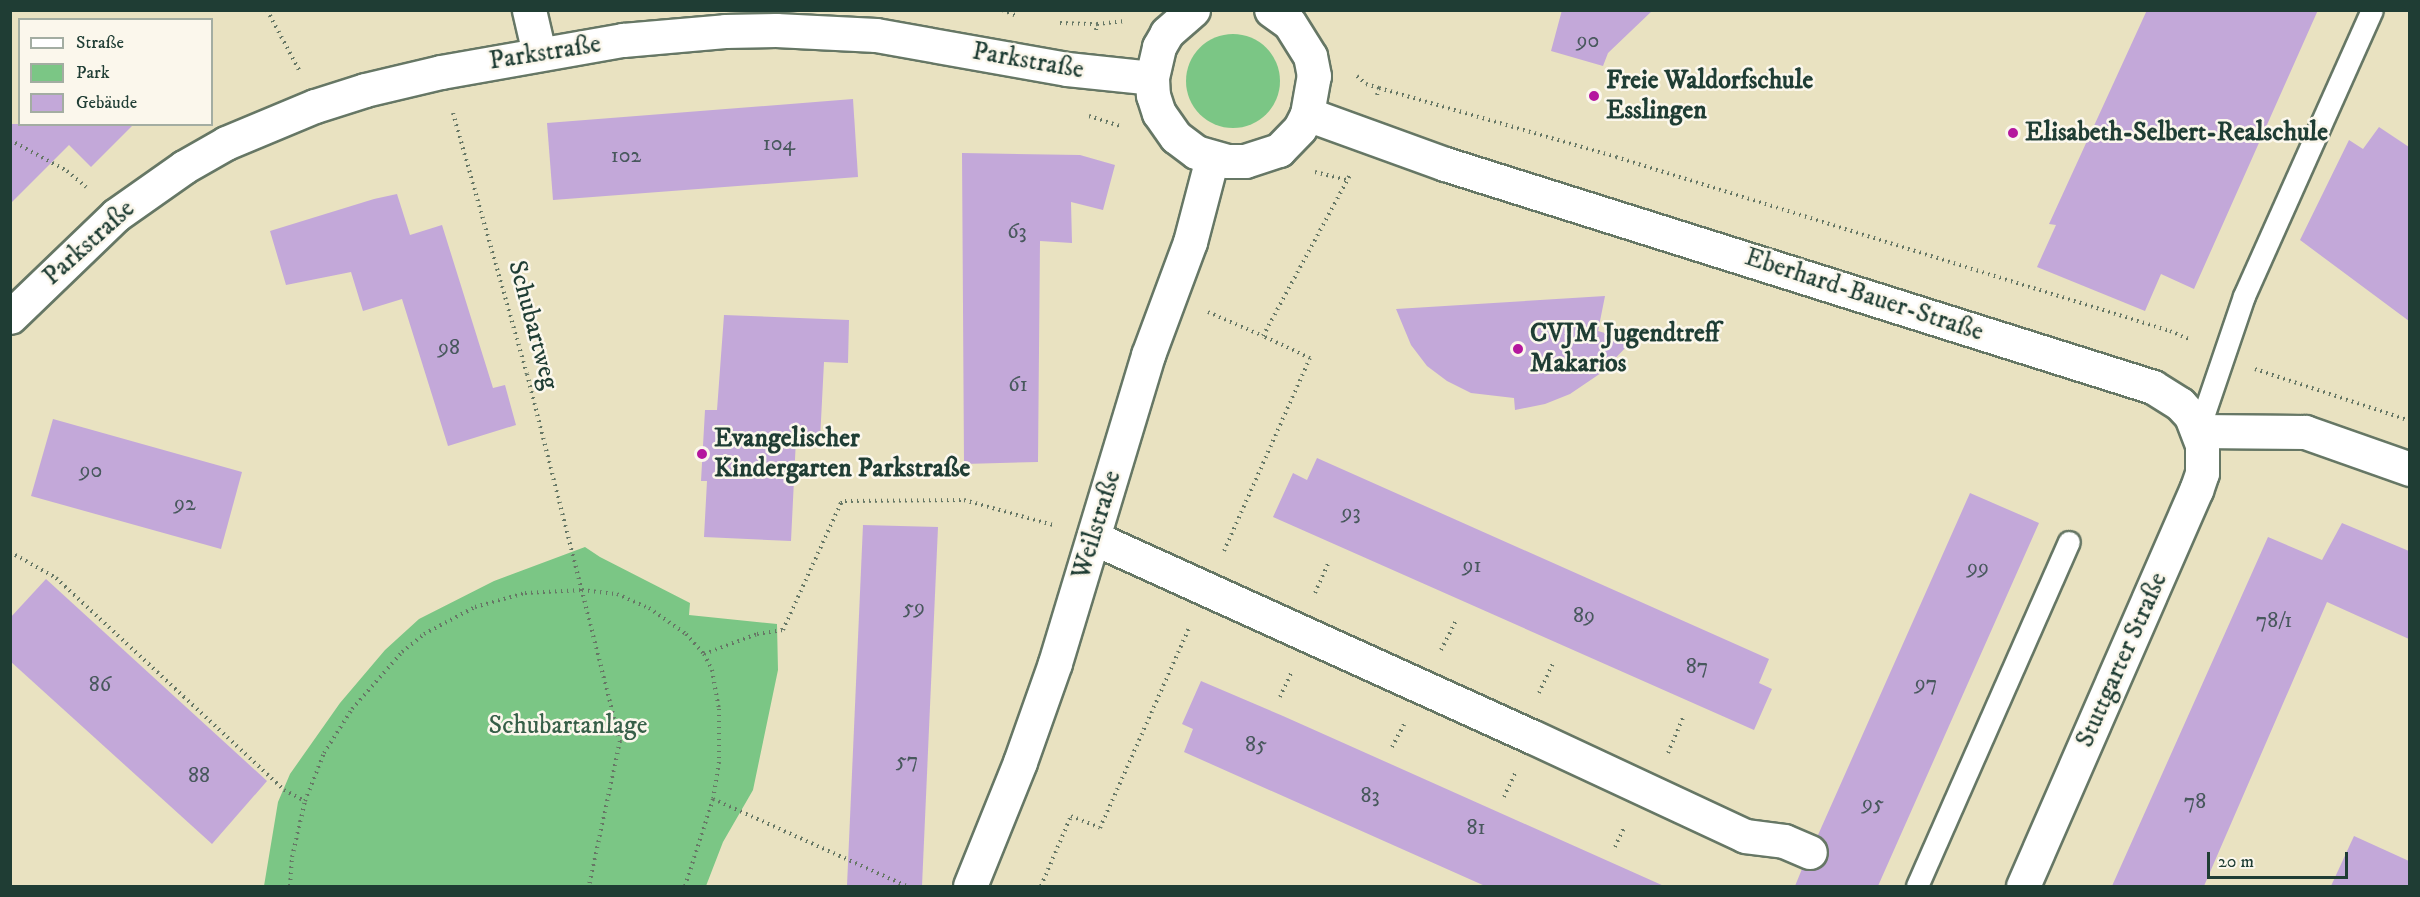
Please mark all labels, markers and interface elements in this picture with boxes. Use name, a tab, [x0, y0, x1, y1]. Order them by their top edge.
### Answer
legend	[18, 18, 213, 126]
house number: 90	[1577, 28, 1599, 54]
street label: Parkstraße	[487, 29, 603, 77]
text: Straße	[76, 32, 124, 54]
street label: Parkstraße	[970, 36, 1086, 86]
text: Park	[76, 62, 110, 84]
place label: Freie Waldorfschule Esslingen	[1606, 65, 1813, 126]
marker: Freie Waldorfschule Esslingen	[1587, 89, 1601, 103]
text: Gebäude	[76, 92, 137, 114]
place label: Elisabeth-Selbert-Realschule	[2025, 117, 2328, 149]
marker: Elisabeth-Selbert-Realschule	[2006, 126, 2020, 140]
house number: 104	[763, 131, 795, 157]
house number: 102	[611, 143, 641, 169]
street label: Parkstraße	[37, 194, 141, 292]
house number: 63	[1007, 219, 1027, 245]
street label: Eberhard-Bauer-Straße	[1741, 242, 1987, 348]
street label: Schubartweg	[501, 257, 565, 393]
place label: CVJM Jugendtreff Makarios	[1530, 318, 1719, 380]
house number: 98	[438, 335, 460, 361]
marker: CVJM Jugendtreff Makarios	[1511, 342, 1525, 356]
house number: 61	[1008, 372, 1028, 398]
place label: Evangelischer Kindergarten Parkstraße	[714, 423, 970, 484]
marker: Evangelischer Kindergarten Parkstraße	[695, 447, 709, 461]
house number: 90	[80, 458, 102, 484]
street label: Weilstraße	[1066, 467, 1128, 583]
house number: 92	[174, 491, 196, 517]
house number: 93	[1341, 500, 1361, 526]
house number: 91	[1463, 553, 1481, 579]
house number: 99	[1967, 555, 1989, 581]
street label: Stuttgarter Straße	[2070, 568, 2174, 752]
house number: 59	[903, 595, 925, 621]
house number: 89	[1573, 603, 1595, 629]
house number: 78/1	[2256, 608, 2292, 634]
house number: 87	[1686, 654, 1708, 680]
house number: 97	[1915, 671, 1937, 697]
house number: 86	[89, 672, 111, 698]
park label: Schubartanlage	[489, 710, 647, 742]
house number: 85	[1245, 732, 1267, 758]
house number: 57	[896, 748, 918, 774]
house number: 88	[188, 763, 210, 789]
house number: 83	[1360, 783, 1380, 809]
house number: 78	[2184, 789, 2206, 815]
house number: 95	[1862, 791, 1884, 817]
house number: 81	[1466, 815, 1486, 841]
scale bar	[2210, 840, 2351, 878]
text: 20 m	[2218, 851, 2254, 873]

